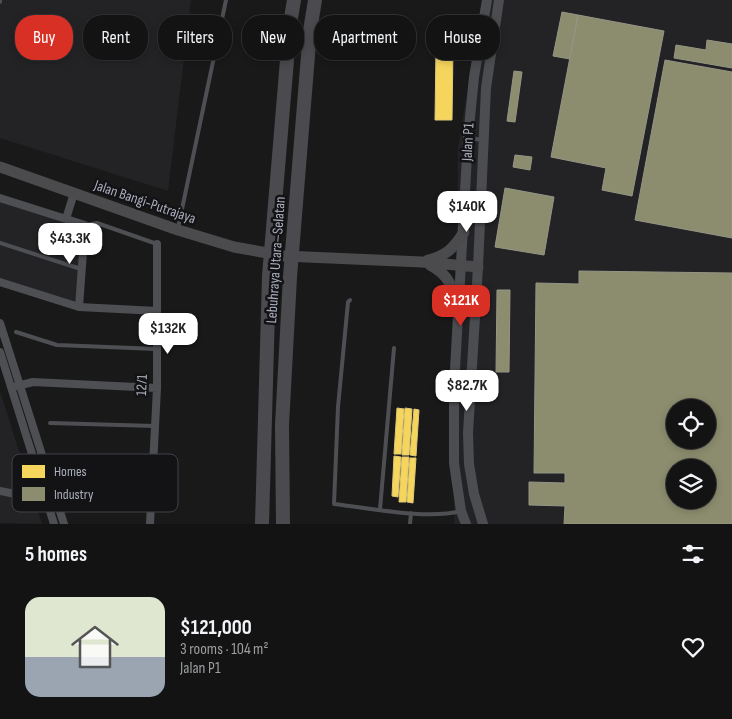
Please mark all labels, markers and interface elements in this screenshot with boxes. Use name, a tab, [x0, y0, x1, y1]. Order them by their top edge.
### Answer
chip: Buy	[15, 15, 73, 60]
chip: Rent	[83, 15, 148, 60]
chip: Filters	[158, 15, 232, 60]
chip: New	[242, 15, 304, 60]
chip: Apartment	[314, 15, 416, 60]
chip: House	[426, 15, 500, 60]
street label: Jalan P1	[457, 122, 479, 163]
street label: Jalan Bangi-Putrajaya	[91, 175, 198, 228]
pin: $140K	[432, 190, 502, 233]
street label: Lebuhraya Utara–Selatan	[262, 196, 290, 324]
text: $140K	[448, 197, 486, 216]
pin: $43.3K	[29, 222, 111, 265]
text: $43.3K	[49, 229, 91, 248]
pin: $121K	[426, 284, 496, 327]
text: $121K	[443, 291, 479, 310]
pin: $132K	[133, 312, 203, 355]
text: $132K	[150, 319, 186, 338]
pin: $82.7K	[426, 370, 508, 412]
street label: 12/1	[132, 373, 152, 396]
text: $82.7K	[447, 376, 487, 395]
map controls	[666, 399, 716, 509]
button: locate	[666, 399, 716, 449]
legend	[12, 454, 178, 512]
button: layers	[666, 459, 716, 509]
text: Homes	[54, 463, 87, 480]
text: Industry	[54, 486, 94, 503]
icon: filters	[679, 540, 707, 568]
text: 5 homes	[25, 542, 87, 567]
text: $121,000	[180, 615, 252, 640]
icon: home	[65, 617, 125, 677]
icon: heart	[679, 633, 707, 661]
text: 3 rooms · 104 m²	[180, 640, 268, 659]
text: Jalan P1	[180, 659, 221, 678]

